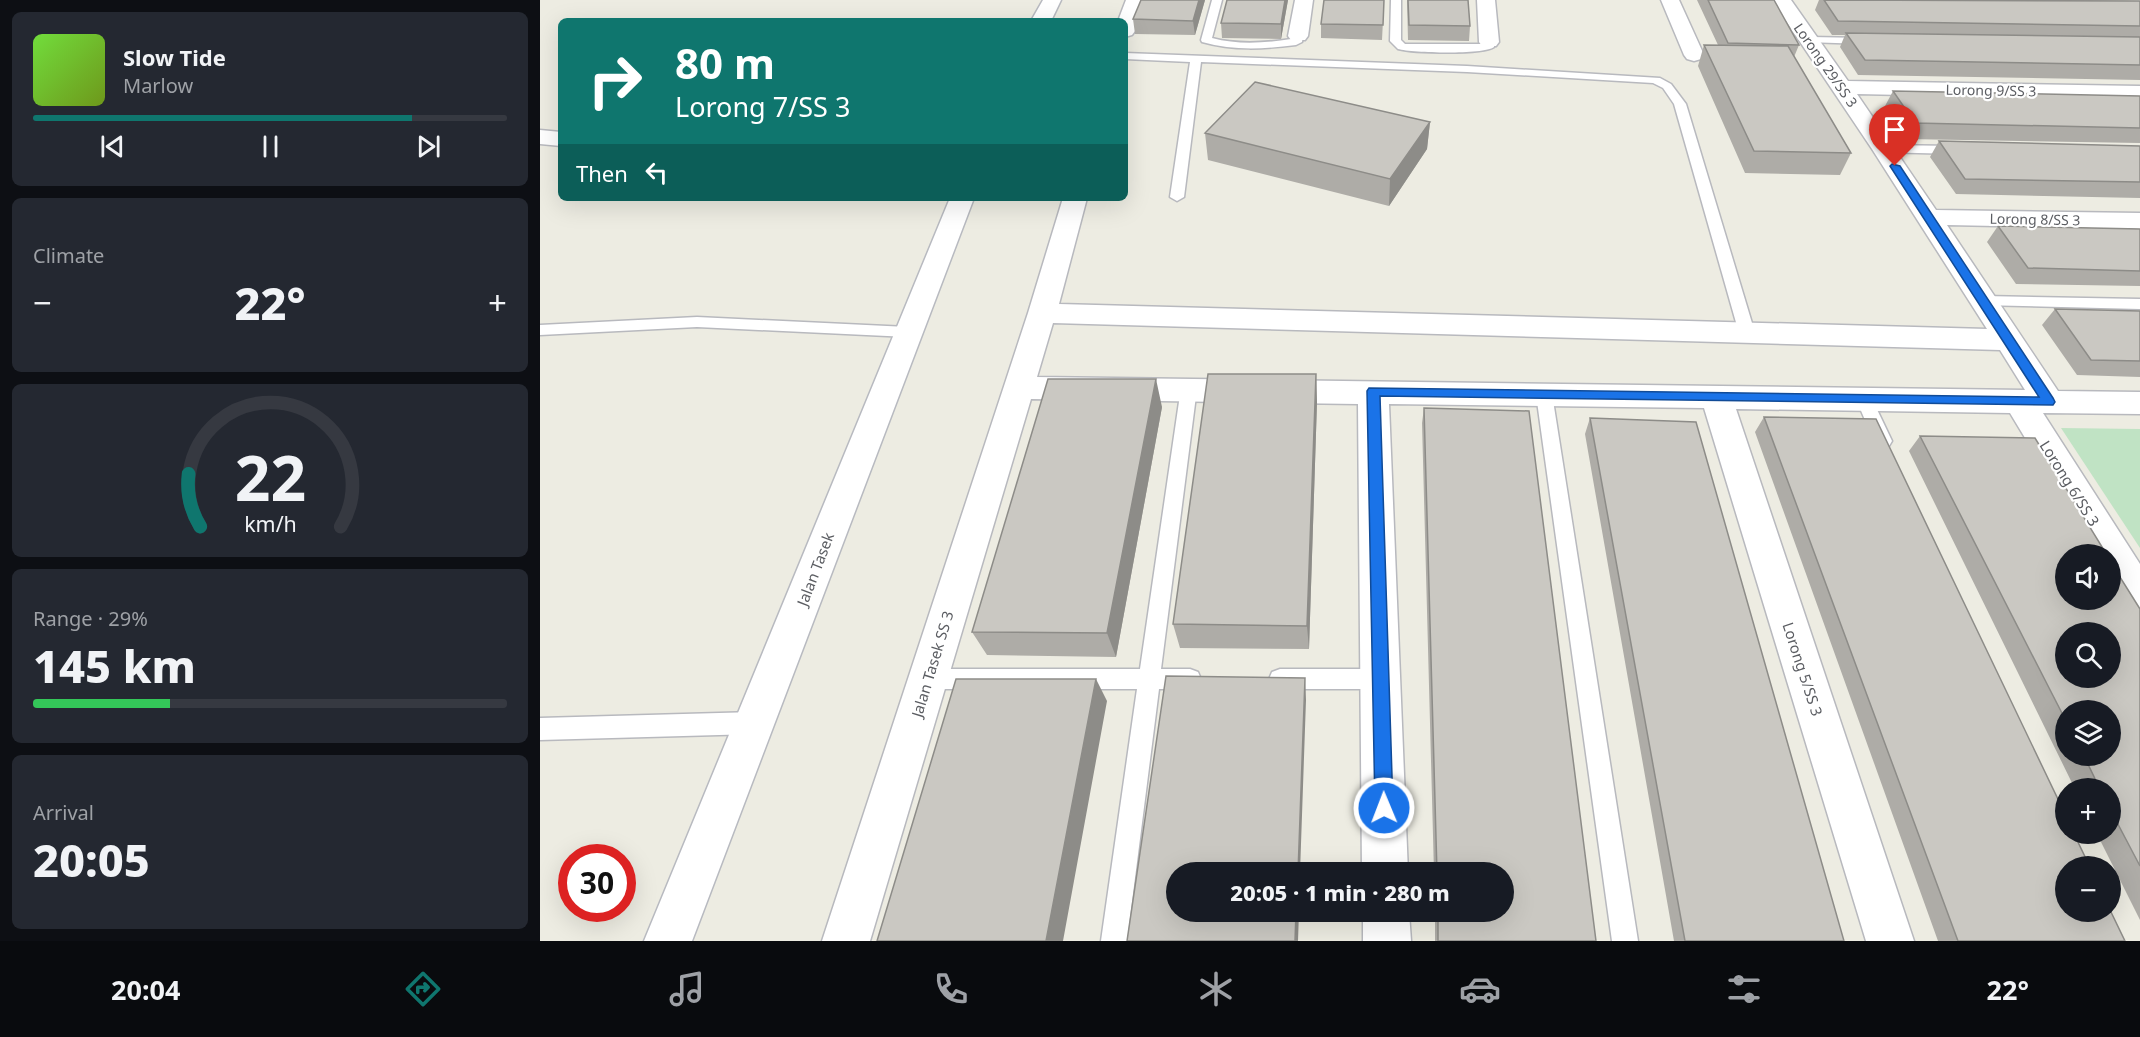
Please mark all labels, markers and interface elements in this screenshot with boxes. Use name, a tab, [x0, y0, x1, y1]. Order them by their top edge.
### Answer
street label: Lorong 29/SS 3	[1790, 19, 1862, 111]
text: 80 m	[675, 34, 775, 91]
text: Slow Tide	[123, 42, 226, 72]
icon: right	[576, 42, 654, 120]
text: Marlow	[123, 72, 193, 99]
street label: Lorong 9/SS 3	[1945, 80, 2037, 100]
text: Lorong 7/SS 3	[675, 88, 850, 125]
pin	[1869, 104, 1920, 166]
icon: arrive	[1878, 113, 1911, 146]
icon: previous	[96, 130, 129, 163]
icon: pause	[254, 130, 287, 163]
icon: next	[412, 130, 445, 163]
icon: left	[640, 156, 673, 189]
text: Then	[576, 158, 628, 188]
street label: Lorong 8/SS 3	[1989, 209, 2081, 229]
text: Climate	[33, 242, 104, 269]
text: 22°	[234, 272, 306, 333]
text: −	[33, 280, 52, 325]
text: +	[488, 280, 507, 325]
text: 22	[234, 435, 306, 520]
street label: Lorong 6/SS 3	[2036, 436, 2104, 530]
text: km/h	[244, 510, 296, 539]
street label: Jalan Tasek	[791, 529, 838, 610]
map controls	[2055, 544, 2121, 922]
button: sound	[2055, 544, 2121, 610]
text: Range · 29%	[33, 605, 148, 632]
street label: Jalan Tasek SS 3	[906, 608, 958, 721]
street label: Lorong 5/SS 3	[1778, 620, 1828, 718]
button: search	[2055, 622, 2121, 688]
text: 145 km	[33, 635, 196, 696]
button: layers	[2055, 700, 2121, 766]
position arrow	[1352, 776, 1416, 840]
button: +	[2055, 778, 2121, 844]
text: Arrival	[33, 799, 94, 826]
text: 20:05	[33, 829, 150, 890]
speed limit sign: 30	[558, 844, 636, 922]
button: −	[2055, 856, 2121, 922]
text: 20:05 · 1 min · 280 m	[1230, 877, 1450, 907]
icon: directions	[402, 968, 444, 1010]
icon: music	[666, 968, 708, 1010]
icon: phone	[930, 968, 972, 1010]
icon: climate	[1195, 968, 1237, 1010]
icon: car	[1459, 968, 1501, 1010]
icon: filters	[1723, 968, 1765, 1010]
text: 20:04	[111, 971, 180, 1008]
text: 22°	[1987, 971, 2029, 1008]

